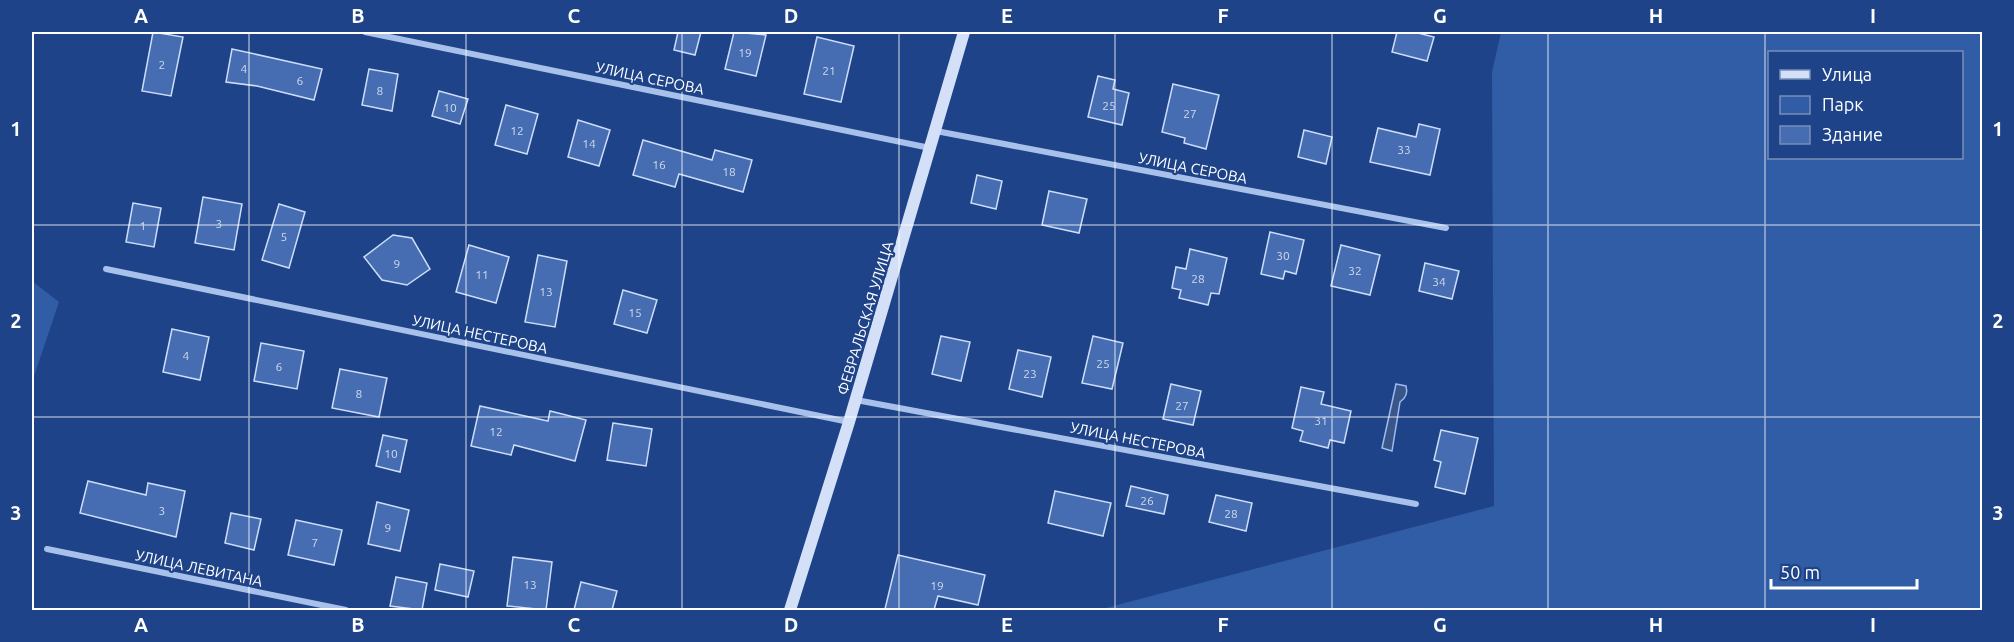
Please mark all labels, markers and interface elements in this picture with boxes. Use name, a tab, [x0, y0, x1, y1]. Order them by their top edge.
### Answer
text: A	[134, 4, 148, 27]
text: B	[351, 4, 365, 27]
text: C	[568, 4, 581, 27]
text: D	[784, 4, 798, 27]
text: E	[1001, 4, 1013, 27]
text: F	[1217, 4, 1229, 27]
text: G	[1433, 4, 1447, 27]
text: H	[1649, 4, 1663, 27]
text: I	[1870, 4, 1876, 27]
house number: 19	[738, 46, 752, 59]
legend	[1768, 51, 1963, 159]
house number: 2	[159, 58, 165, 71]
street label: УЛИЦА СЕРОВА	[594, 58, 706, 98]
house number: 4	[241, 62, 248, 75]
house number: 21	[822, 64, 836, 77]
text: Улица	[1822, 64, 1872, 84]
house number: 6	[297, 74, 304, 87]
house number: 8	[377, 84, 384, 97]
text: Парк	[1822, 94, 1863, 114]
house number: 25	[1102, 99, 1116, 112]
house number: 10	[443, 101, 457, 114]
house number: 27	[1183, 107, 1197, 120]
text: 1	[10, 117, 22, 140]
text: 1	[1992, 117, 2004, 140]
house number: 12	[510, 124, 524, 137]
text: Здание	[1822, 124, 1883, 144]
house number: 14	[582, 137, 596, 150]
house number: 33	[1397, 143, 1411, 156]
street label: УЛИЦА СЕРОВА	[1137, 149, 1249, 187]
house number: 16	[652, 158, 666, 171]
house number: 18	[722, 165, 736, 178]
house number: 3	[216, 217, 222, 230]
house number: 1	[140, 219, 146, 232]
house number: 5	[281, 230, 287, 243]
street label: ФЕВРАЛЬСКАЯ УЛИЦА	[834, 239, 897, 397]
house number: 30	[1276, 249, 1290, 262]
house number: 9	[394, 257, 400, 270]
house number: 32	[1348, 264, 1362, 277]
house number: 11	[475, 268, 489, 281]
house number: 28	[1191, 272, 1205, 285]
house number: 34	[1432, 275, 1446, 288]
house number: 13	[539, 285, 553, 298]
house number: 15	[628, 306, 642, 319]
text: 2	[10, 309, 22, 332]
text: 2	[1992, 309, 2004, 332]
street label: УЛИЦА НЕСТЕРОВА	[411, 311, 549, 357]
house number: 4	[183, 349, 190, 362]
house number: 25	[1096, 357, 1110, 370]
house number: 6	[276, 360, 283, 373]
house number: 23	[1023, 367, 1037, 380]
house number: 8	[356, 387, 363, 400]
house number: 27	[1175, 399, 1189, 412]
house number: 31	[1314, 414, 1328, 427]
street label: УЛИЦА НЕСТЕРОВА	[1069, 419, 1207, 462]
house number: 12	[489, 425, 503, 438]
house number: 10	[384, 447, 398, 460]
house number: 26	[1140, 494, 1154, 507]
text: 3	[10, 501, 22, 524]
text: 3	[1992, 501, 2004, 524]
house number: 3	[159, 504, 165, 517]
house number: 28	[1224, 507, 1238, 520]
house number: 9	[385, 521, 391, 534]
house number: 7	[312, 536, 318, 549]
street label: УЛИЦА ЛЕВИТАНА	[134, 546, 264, 590]
scale bar	[1771, 552, 1916, 590]
text: 50 m	[1780, 562, 1820, 582]
house number: 13	[523, 578, 537, 591]
house number: 19	[930, 579, 944, 592]
text: A	[134, 613, 148, 636]
text: B	[351, 613, 365, 636]
text: C	[568, 613, 581, 636]
text: D	[784, 613, 798, 636]
text: E	[1001, 613, 1013, 636]
text: F	[1217, 613, 1229, 636]
text: G	[1433, 613, 1447, 636]
text: H	[1649, 613, 1663, 636]
text: I	[1870, 613, 1876, 636]

